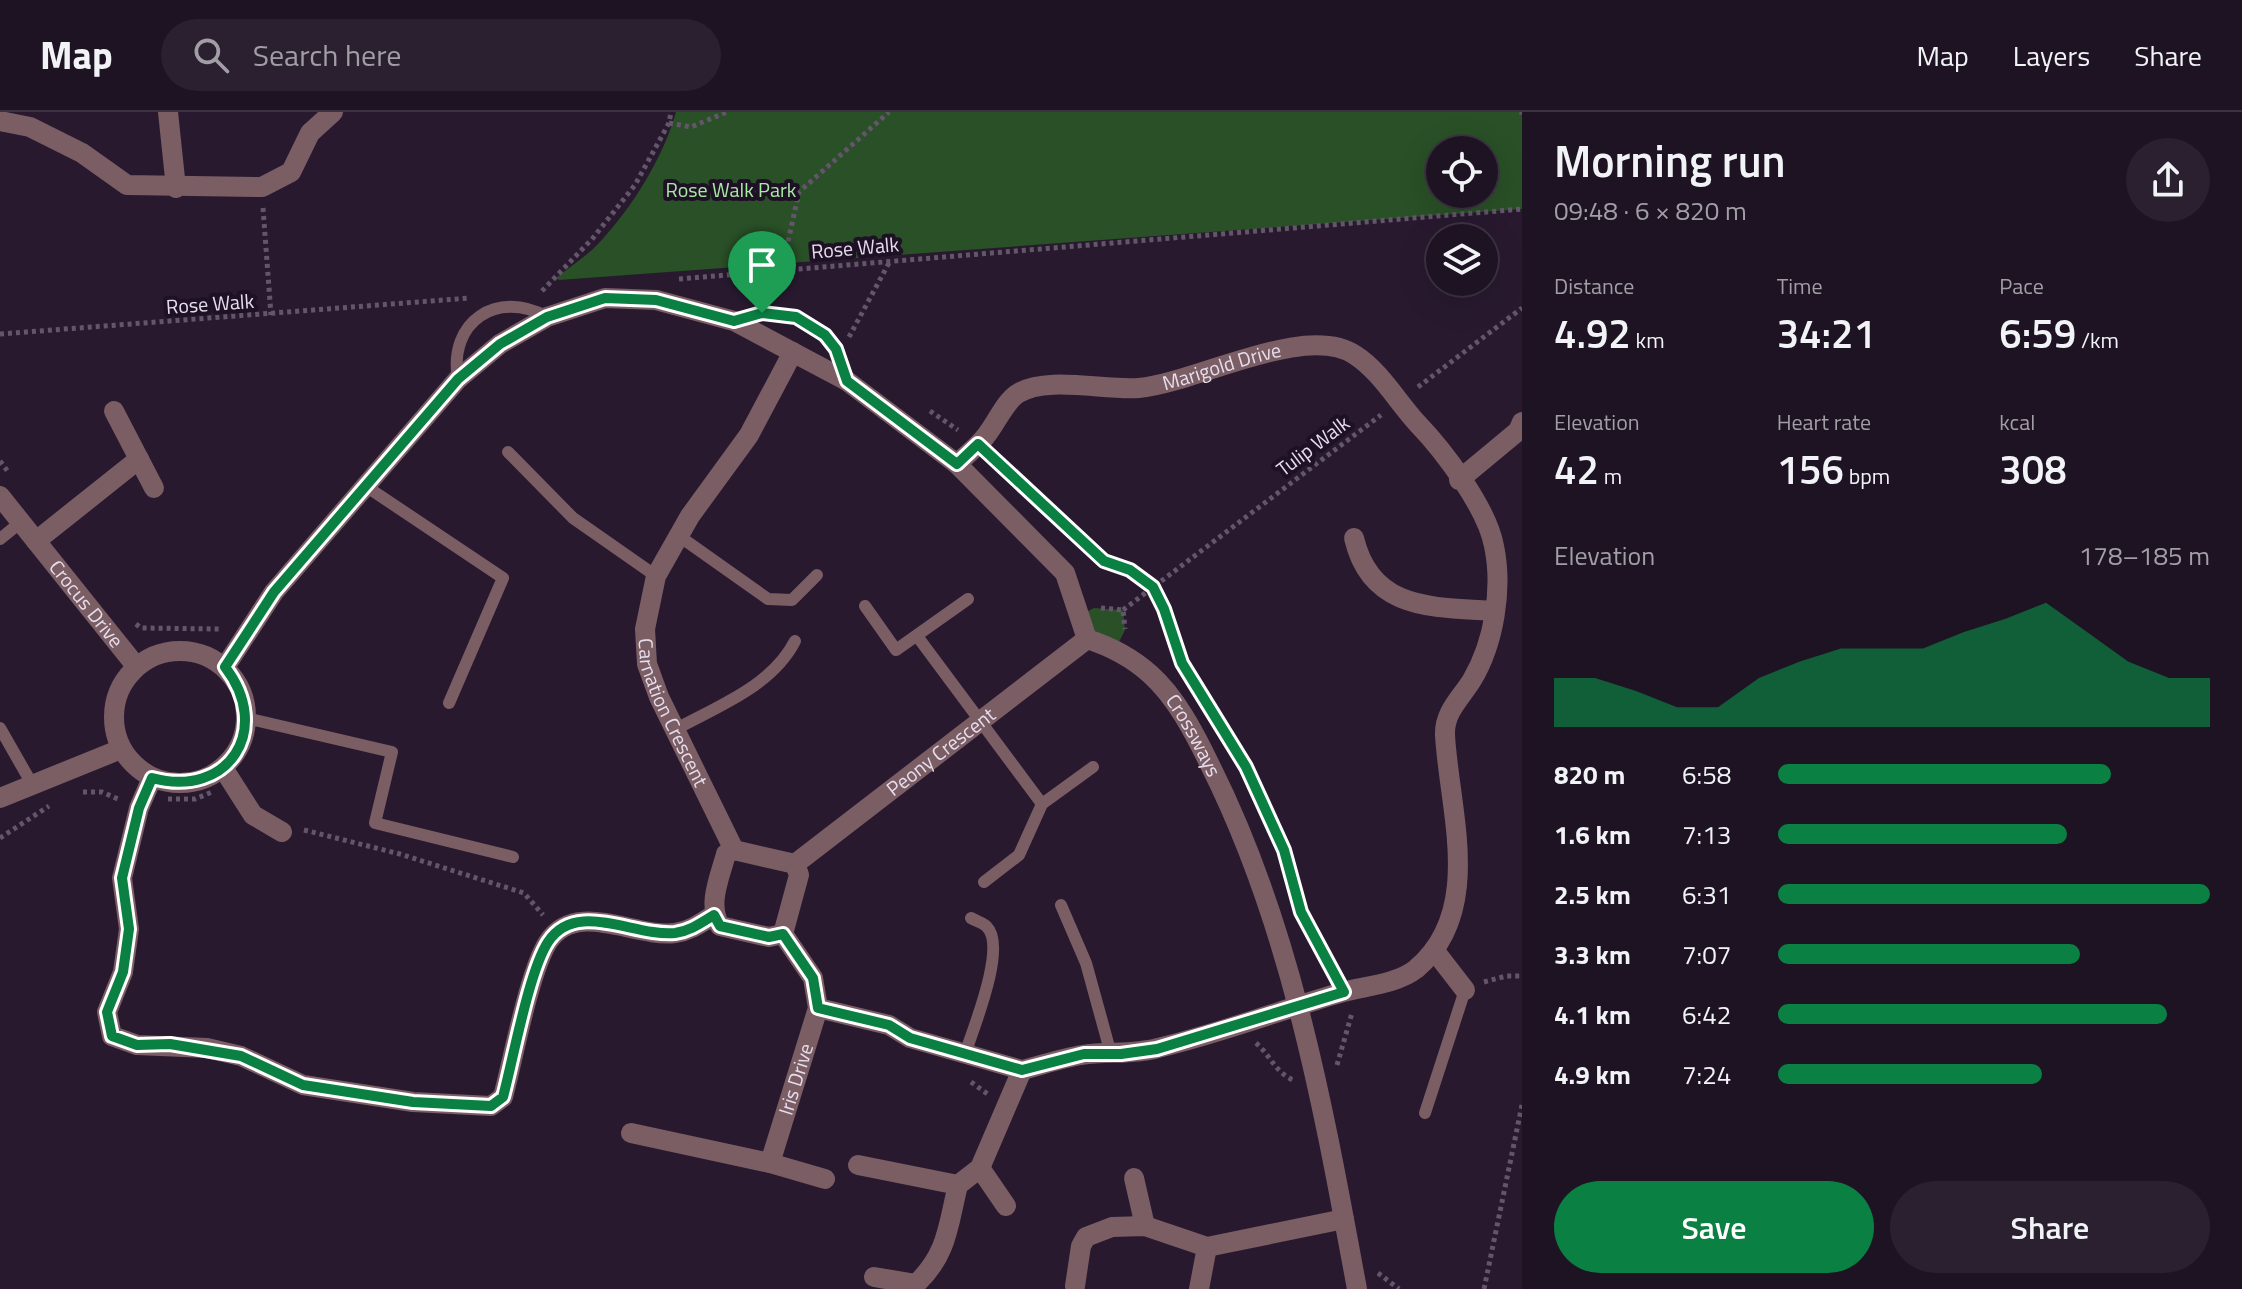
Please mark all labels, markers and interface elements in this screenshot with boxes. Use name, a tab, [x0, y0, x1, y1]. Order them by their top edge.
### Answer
search box	[161, 19, 721, 91]
text: Map	[40, 26, 113, 84]
text: Search here	[253, 32, 402, 78]
icon: search	[189, 33, 233, 77]
text: Map	[1916, 34, 1969, 77]
text: Layers	[2013, 34, 2090, 77]
text: Share	[2134, 34, 2202, 77]
text: Morning run	[1554, 127, 1786, 194]
map controls	[1426, 136, 1498, 296]
button: locate	[1426, 136, 1498, 208]
button: share	[2126, 138, 2210, 222]
park label: Rose Walk Park	[666, 174, 797, 205]
text: 09:48 · 6 × 820 m	[1554, 191, 1747, 230]
button: layers	[1426, 224, 1498, 296]
street label: Rose Walk	[810, 228, 901, 267]
pin	[728, 231, 796, 313]
icon: arrive	[740, 243, 784, 287]
text: Distance	[1554, 269, 1634, 303]
text: Time	[1777, 269, 1823, 303]
text: Pace	[1999, 269, 2044, 303]
street label: Rose Walk	[165, 285, 255, 322]
text: 4.92	[1554, 303, 1631, 364]
text: 34:21	[1777, 303, 1876, 364]
text: 6:59	[1999, 303, 2076, 364]
text: km	[1631, 323, 1665, 357]
text: /km	[2076, 323, 2119, 357]
street label: Marigold Drive	[1159, 334, 1284, 398]
text: Elevation	[1554, 405, 1640, 439]
text: Heart rate	[1777, 405, 1871, 439]
text: kcal	[1999, 405, 2035, 439]
street label: Tulip Walk	[1269, 407, 1356, 484]
text: 42	[1554, 439, 1599, 500]
text: 156	[1777, 439, 1844, 500]
text: 308	[1999, 439, 2067, 500]
text: m	[1599, 459, 1622, 493]
text: bpm	[1844, 459, 1890, 493]
text: Elevation	[1554, 536, 1655, 575]
text: 178–185 m	[2079, 536, 2210, 575]
street label: Crocus Drive	[42, 553, 131, 654]
street label: Carnation Crescent	[631, 637, 717, 792]
street label: Crossways	[1158, 687, 1229, 782]
street label: Peony Crescent	[879, 699, 1002, 803]
text: 820 m	[1554, 755, 1625, 794]
text: 6:58	[1682, 755, 1731, 794]
text: 1.6 km	[1554, 815, 1631, 854]
text: 7:13	[1682, 815, 1731, 854]
text: 2.5 km	[1554, 875, 1631, 914]
text: 6:31	[1682, 875, 1731, 914]
text: 3.3 km	[1554, 935, 1631, 974]
text: 7:07	[1682, 935, 1731, 974]
text: 4.1 km	[1554, 995, 1631, 1034]
text: 6:42	[1682, 995, 1731, 1034]
street label: Iris Drive	[770, 1039, 821, 1119]
text: 4.9 km	[1554, 1055, 1631, 1094]
text: 7:24	[1682, 1055, 1731, 1094]
button: Save	[1554, 1181, 1874, 1273]
button: Share	[1890, 1181, 2210, 1273]

